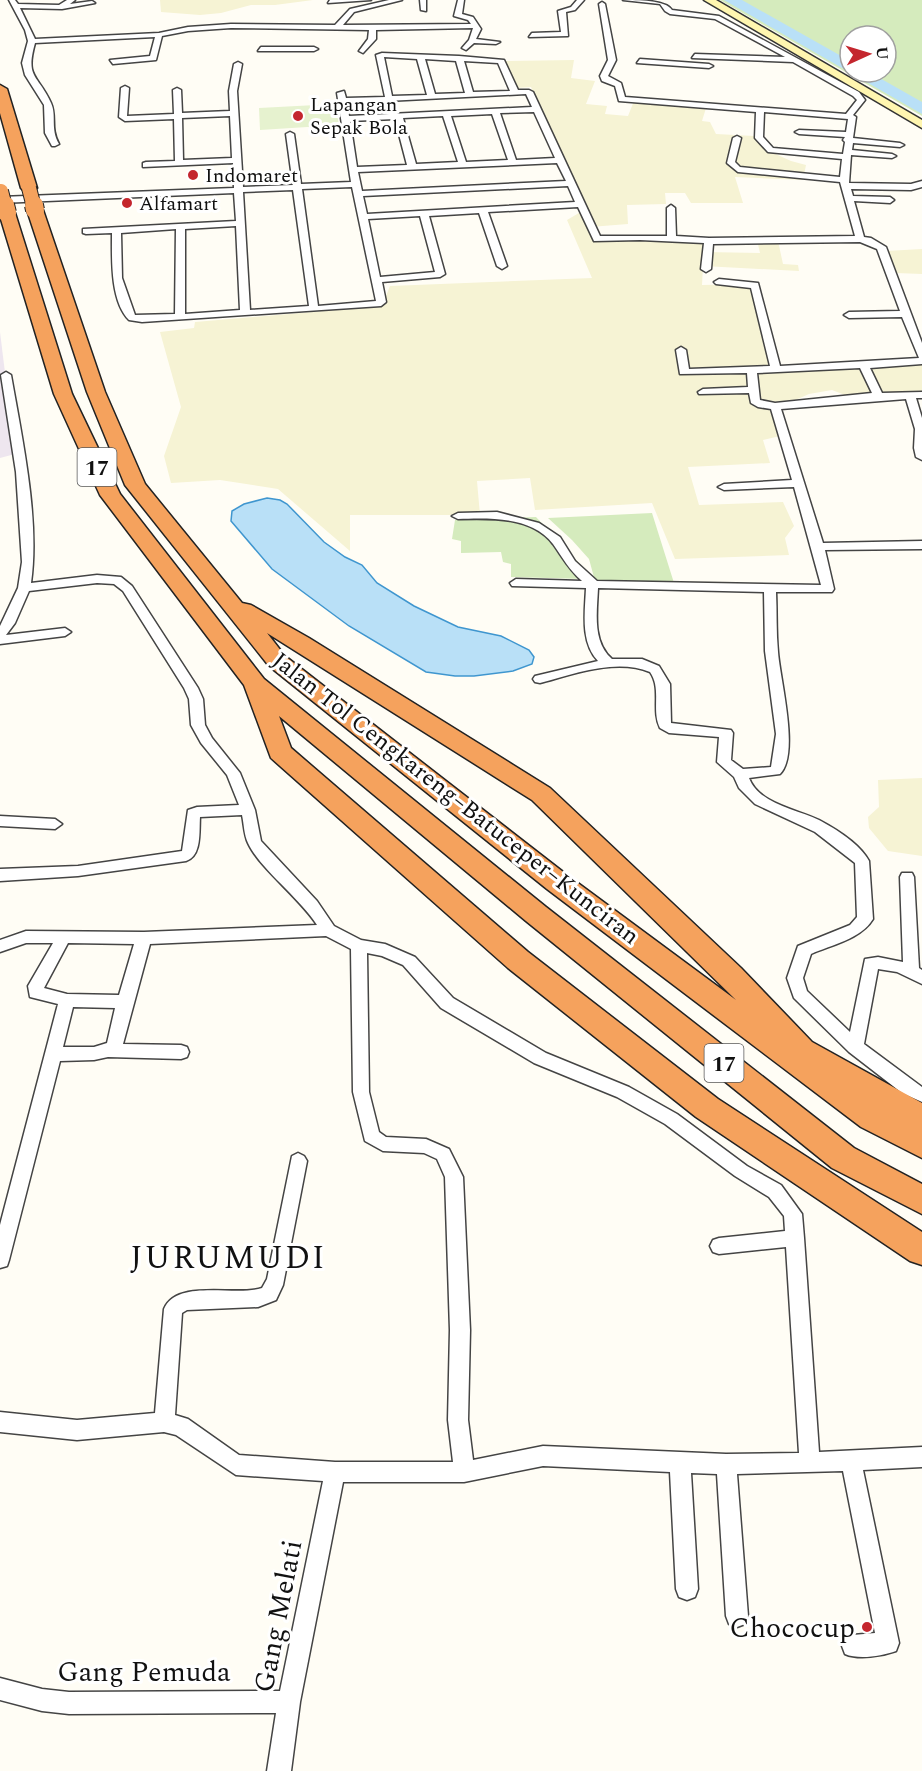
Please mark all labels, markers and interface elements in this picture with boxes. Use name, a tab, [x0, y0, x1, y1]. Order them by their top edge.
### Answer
north arrow	[838, 24, 898, 84]
text: U	[870, 45, 894, 61]
place label: Lapangan Sepak Bola	[310, 90, 408, 143]
marker: Lapangan Sepak Bola	[291, 109, 305, 123]
place label: Indomaret	[205, 161, 298, 191]
marker: Indomaret	[186, 168, 200, 182]
place label: Alfamart	[139, 189, 218, 219]
marker: Alfamart	[120, 196, 134, 210]
road number: 17	[78, 448, 116, 486]
street label: Jalan Tol Cengkareng–Batuceper–Kunciran	[264, 644, 647, 954]
road number: 17	[704, 1044, 744, 1082]
district label: JURUMUDI	[130, 1233, 326, 1283]
street label: Gang Melati	[243, 1536, 314, 1696]
place label: Chococup	[729, 1607, 855, 1650]
marker: Chococup	[860, 1620, 874, 1634]
street label: Gang Pemuda	[57, 1651, 231, 1694]

